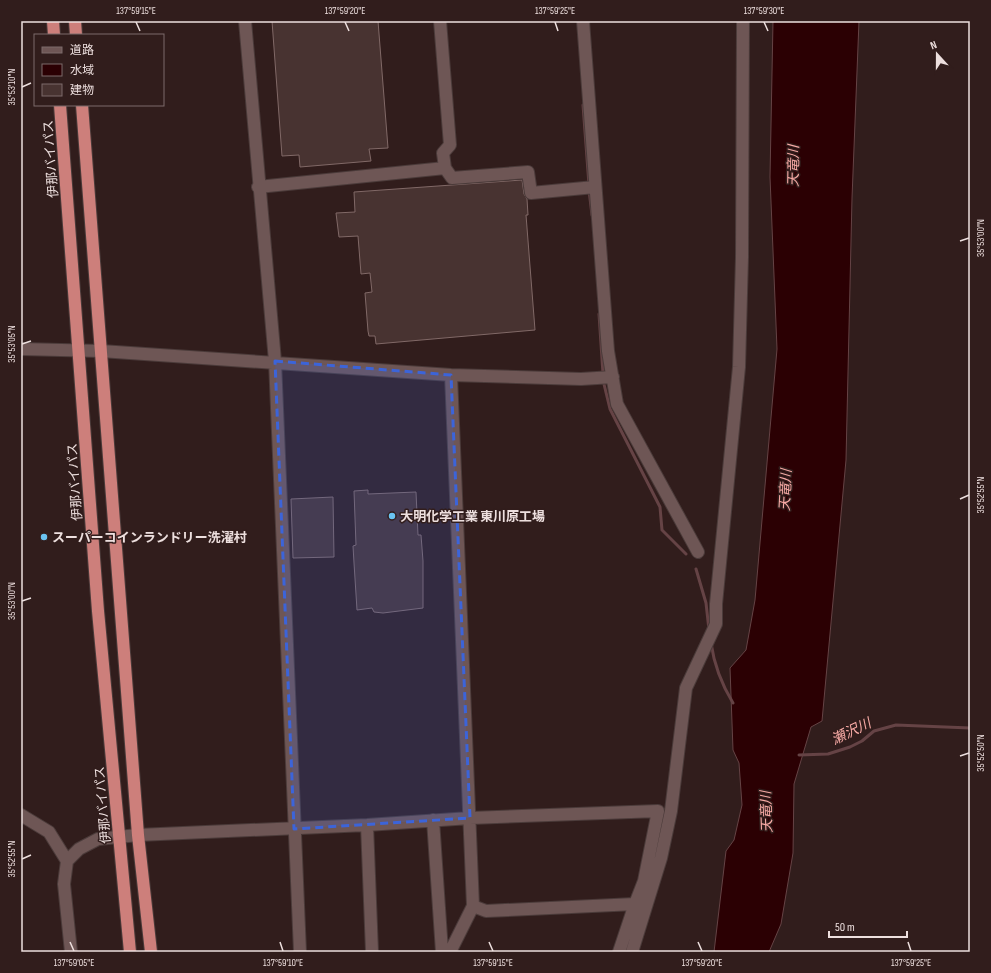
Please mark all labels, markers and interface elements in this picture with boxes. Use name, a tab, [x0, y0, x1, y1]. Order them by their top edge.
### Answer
text: 137°59'15"E	[116, 5, 156, 17]
text: 137°59'20"E	[325, 5, 365, 17]
text: 137°59'25"E	[535, 5, 575, 17]
text: 137°59'30"E	[744, 5, 784, 17]
legend	[34, 34, 164, 106]
north arrow	[917, 34, 957, 74]
text: N	[929, 38, 939, 52]
text: 道路	[70, 43, 94, 58]
text: 水域	[70, 63, 94, 78]
text: 35°53'10"N	[6, 69, 18, 105]
text: 建物	[70, 83, 94, 98]
street label: 伊那バイパス	[40, 120, 62, 198]
water label: 天竜川	[785, 143, 802, 187]
text: 35°53'00"N	[975, 219, 987, 257]
text: 35°53'05"N	[6, 325, 18, 363]
street label: 伊那バイパス	[64, 443, 86, 521]
water label: 天竜川	[776, 467, 795, 511]
text: 35°52'55"N	[975, 477, 987, 513]
place label: 大明化学工業 東川原工場	[400, 509, 545, 525]
marker: 大明化学工業 東川原工場	[387, 511, 397, 521]
place label: スーパーコインランドリー洗濯村	[52, 530, 247, 546]
marker: スーパーコインランドリー洗濯村	[39, 532, 49, 542]
text: 35°53'00"N	[6, 582, 18, 620]
water label: 瀬沢川	[829, 714, 876, 748]
text: 35°52'50"N	[975, 734, 987, 772]
street label: 伊那バイパス	[92, 765, 114, 844]
water label: 天竜川	[757, 789, 776, 833]
text: 35°52'55"N	[6, 841, 18, 877]
scale bar	[829, 913, 907, 939]
text: 50 m	[835, 920, 855, 935]
text: 137°59'05"E	[54, 957, 94, 969]
text: 137°59'10"E	[263, 957, 303, 969]
text: 137°59'15"E	[473, 957, 513, 969]
text: 137°59'20"E	[682, 957, 722, 969]
text: 137°59'25"E	[891, 957, 931, 969]

